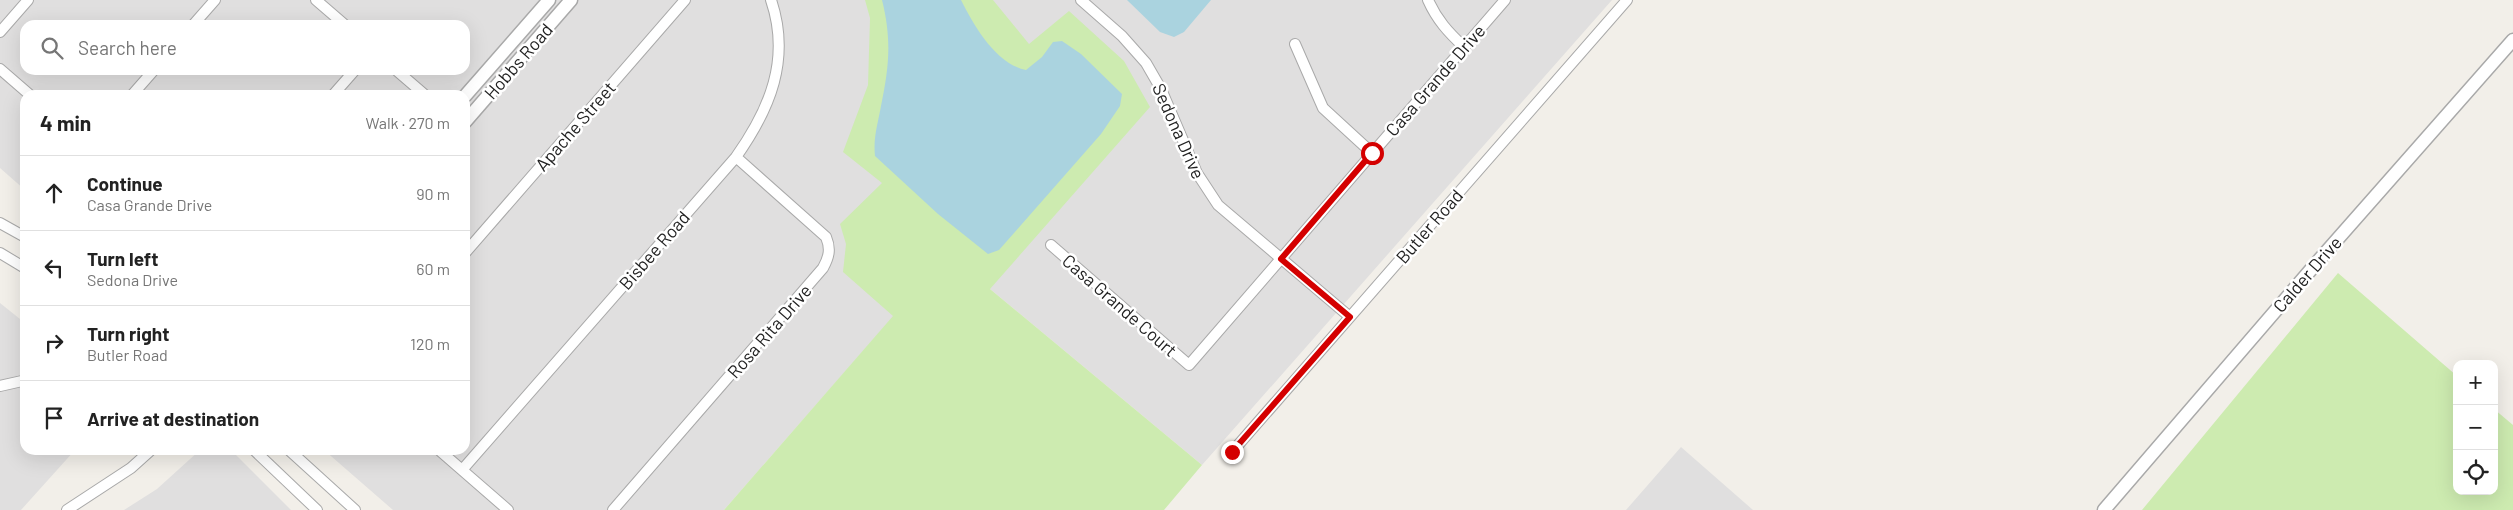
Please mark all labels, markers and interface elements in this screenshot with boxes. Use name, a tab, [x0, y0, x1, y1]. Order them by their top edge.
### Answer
street label: Hobbs Road	[479, 19, 557, 103]
search box	[20, 20, 470, 75]
street label: Casa Grande Drive	[1380, 20, 1490, 140]
icon: search	[38, 34, 66, 62]
text: Search here	[78, 36, 177, 59]
street label: Apache Street	[530, 77, 620, 175]
street label: Sedona Drive	[1148, 80, 1210, 182]
text: 4 min	[40, 110, 91, 135]
text: Walk · 270 m	[365, 113, 450, 132]
route start	[1361, 142, 1384, 165]
text: Continue	[87, 172, 163, 195]
icon: ahead	[40, 179, 68, 207]
text: 90 m	[416, 184, 450, 203]
street label: Butler Road	[1391, 184, 1467, 268]
text: Casa Grande Drive	[87, 195, 212, 214]
street label: Bisbee Road	[614, 206, 694, 294]
street label: Calder Drive	[2268, 231, 2346, 317]
text: Turn left	[87, 247, 158, 270]
street label: Casa Grande Court	[1058, 249, 1182, 361]
icon: left	[40, 254, 68, 282]
text: 60 m	[416, 259, 450, 278]
text: Sedona Drive	[87, 270, 178, 289]
street label: Rosa Rita Drive	[722, 280, 816, 382]
text: Turn right	[87, 322, 169, 345]
icon: right	[40, 329, 68, 357]
text: 120 m	[410, 334, 450, 353]
text: Butler Road	[87, 345, 168, 364]
map controls	[2453, 360, 2498, 495]
button: +	[2453, 360, 2498, 405]
icon: arrive	[40, 404, 68, 432]
button: −	[2453, 405, 2498, 450]
text: Arrive at destination	[87, 407, 259, 430]
route end	[1221, 441, 1244, 464]
button: locate	[2453, 450, 2498, 495]

